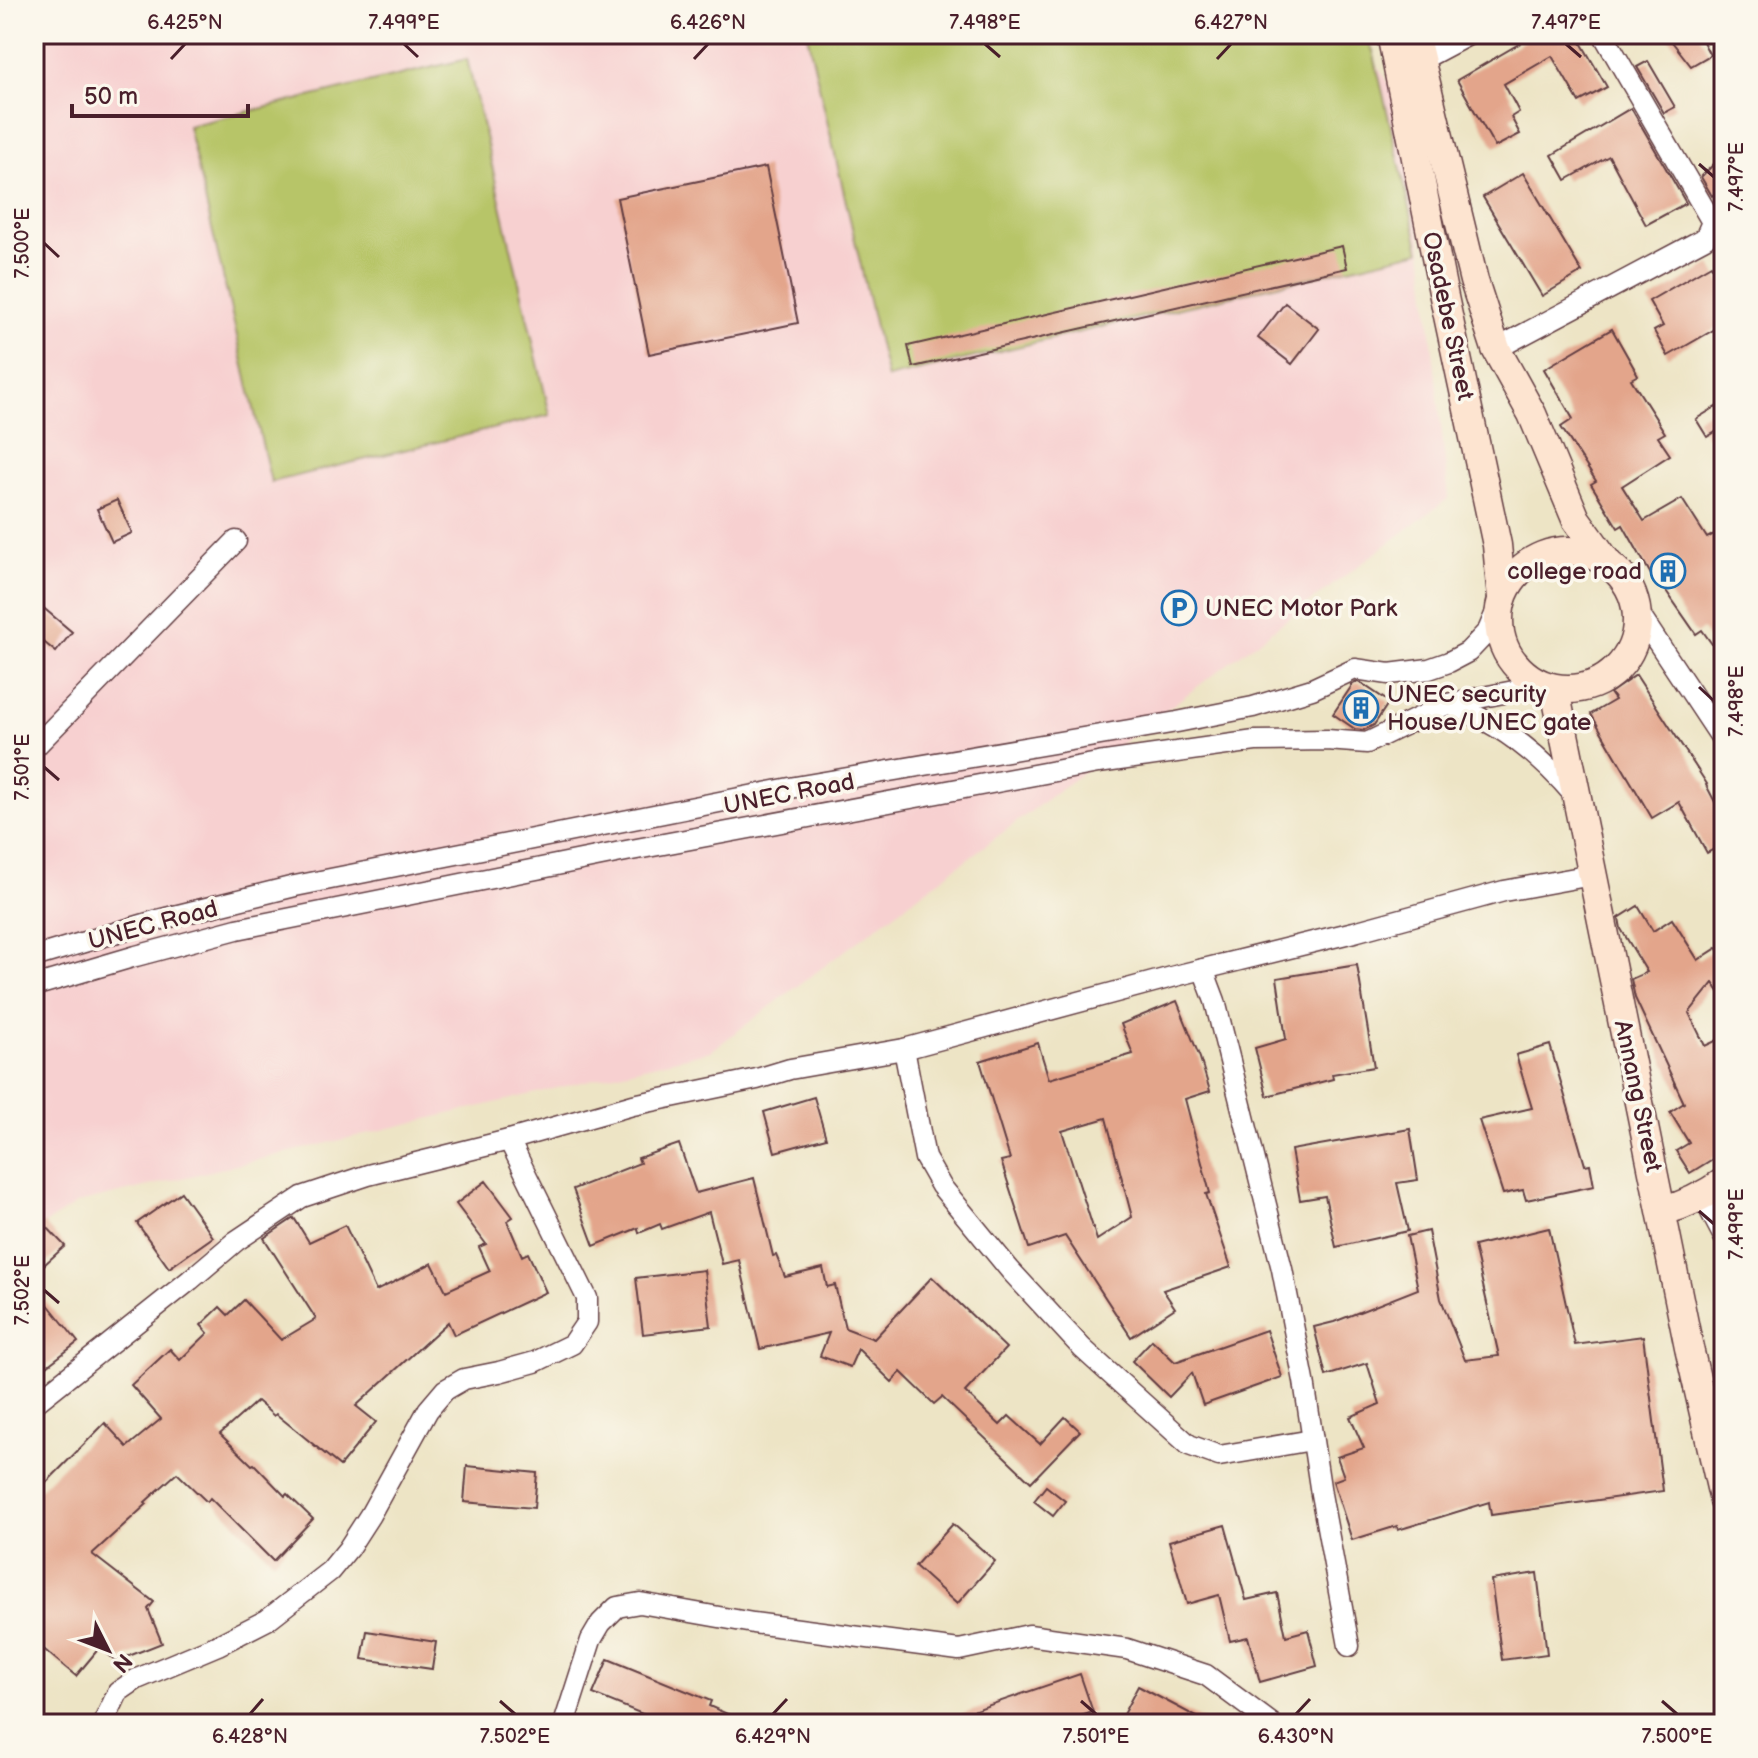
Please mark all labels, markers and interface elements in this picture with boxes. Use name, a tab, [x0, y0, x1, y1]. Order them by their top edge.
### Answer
text: 6.425°N	[147, 11, 223, 35]
text: 7.499°E	[368, 11, 440, 35]
text: 6.426°N	[670, 11, 746, 35]
text: 7.498°E	[949, 11, 1021, 35]
text: 6.427°N	[1194, 11, 1268, 35]
text: 7.497°E	[1531, 11, 1601, 35]
scale bar	[72, 68, 248, 118]
text: 50 m	[84, 82, 138, 111]
text: 7.497°E	[1725, 142, 1749, 212]
text: 7.500°E	[11, 207, 35, 279]
street label: Osadebe Street	[1416, 229, 1480, 403]
building icon: college road	[1649, 552, 1687, 590]
place label: college road	[1507, 557, 1642, 586]
parking icon: UNEC Motor Park	[1160, 589, 1198, 627]
place label: UNEC Motor Park	[1205, 594, 1398, 623]
text: 7.498°E	[1725, 665, 1749, 737]
place label: UNEC security House/UNEC gate	[1387, 680, 1591, 737]
building icon: UNEC security House/UNEC gate	[1342, 689, 1380, 727]
text: 7.501°E	[11, 733, 35, 801]
street label: UNEC Road	[721, 767, 857, 821]
street label: UNEC Road	[85, 894, 221, 956]
street label: Annang Street	[1608, 1017, 1668, 1175]
text: 7.499°E	[1725, 1188, 1749, 1260]
text: 7.502°E	[11, 1255, 35, 1325]
north arrow	[68, 1610, 148, 1690]
text: N	[106, 1647, 137, 1678]
text: 6.428°N	[212, 1725, 288, 1749]
text: 7.502°E	[480, 1725, 550, 1749]
text: 6.429°N	[735, 1725, 811, 1749]
text: 7.501°E	[1062, 1725, 1130, 1749]
text: 6.430°N	[1258, 1725, 1334, 1749]
text: 7.500°E	[1641, 1725, 1713, 1749]

